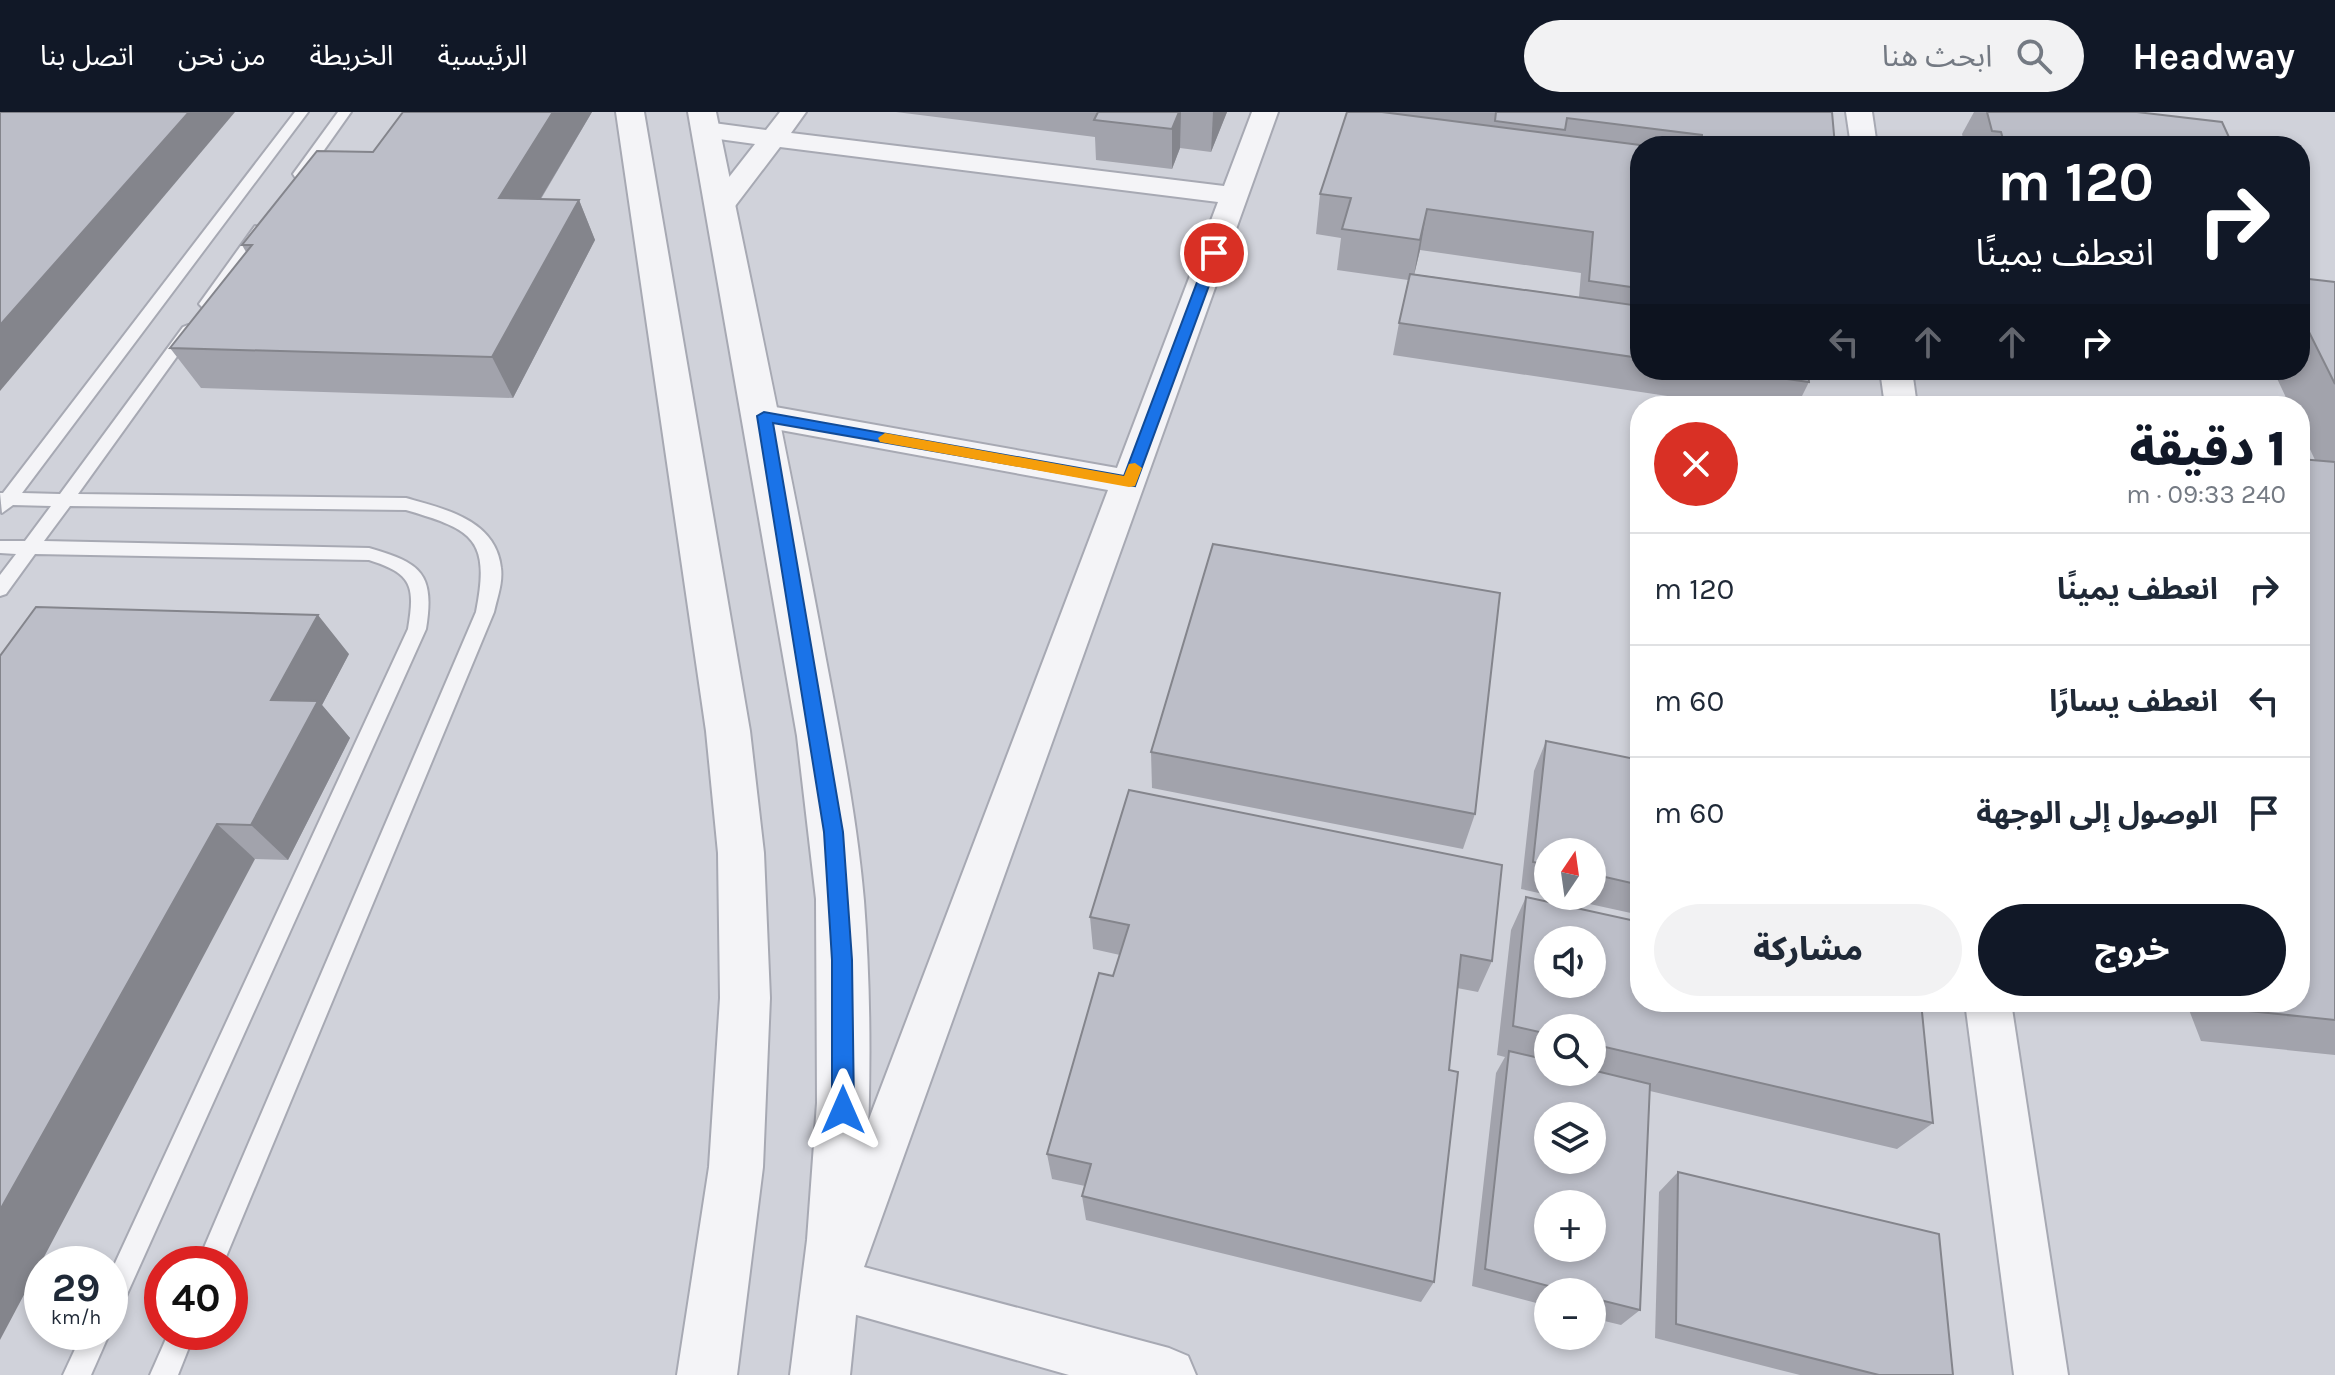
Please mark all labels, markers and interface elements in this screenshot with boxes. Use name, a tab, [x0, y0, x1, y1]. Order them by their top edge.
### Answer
search box	[1524, 20, 2084, 92]
icon: search	[2012, 34, 2056, 78]
text: Headway	[2132, 34, 2295, 79]
text: ابحث هنا	[1882, 38, 1992, 74]
text: اتصل بنا	[40, 39, 134, 72]
text: من نحن	[178, 39, 266, 72]
text: الخريطة	[310, 39, 393, 72]
text: الرئيسية	[437, 39, 528, 72]
text: 120 m	[1997, 149, 2154, 214]
icon: right	[2182, 168, 2286, 272]
pin	[1180, 219, 1248, 287]
icon: arrive	[1192, 231, 1236, 275]
text: انعطف يمينًا	[1976, 232, 2154, 274]
icon: left	[1822, 320, 1866, 364]
icon: ahead	[1906, 320, 1950, 364]
icon: ahead	[1990, 320, 2034, 364]
icon: right	[2074, 320, 2118, 364]
text: 1 دقيقة	[2129, 421, 2286, 477]
button: close	[1654, 422, 1738, 506]
text: 240 m · 09:33	[2126, 479, 2286, 510]
icon: right	[2242, 567, 2286, 611]
text: 120 m	[1654, 571, 1734, 607]
text: انعطف يمينًا	[2057, 571, 2218, 607]
icon: left	[2242, 679, 2286, 723]
text: 60 m	[1654, 683, 1724, 719]
text: انعطف يسارًا	[2049, 683, 2218, 719]
icon: arrive	[2242, 791, 2286, 835]
text: 60 m	[1654, 795, 1724, 831]
text: الوصول إلى الوجهة	[1976, 795, 2218, 831]
north arrow	[1534, 838, 1606, 910]
map controls	[1534, 838, 1606, 1350]
button: مشاركة	[1654, 904, 1962, 996]
button: خروج	[1978, 904, 2286, 996]
button: sound	[1534, 926, 1606, 998]
button: search	[1534, 1014, 1606, 1086]
position arrow	[801, 1068, 885, 1152]
button: layers	[1534, 1102, 1606, 1174]
button: +	[1534, 1190, 1606, 1262]
speed limit sign: 40	[144, 1246, 248, 1350]
text: 29	[52, 1264, 100, 1311]
button: −	[1534, 1278, 1606, 1350]
text: km/h	[51, 1306, 101, 1329]

